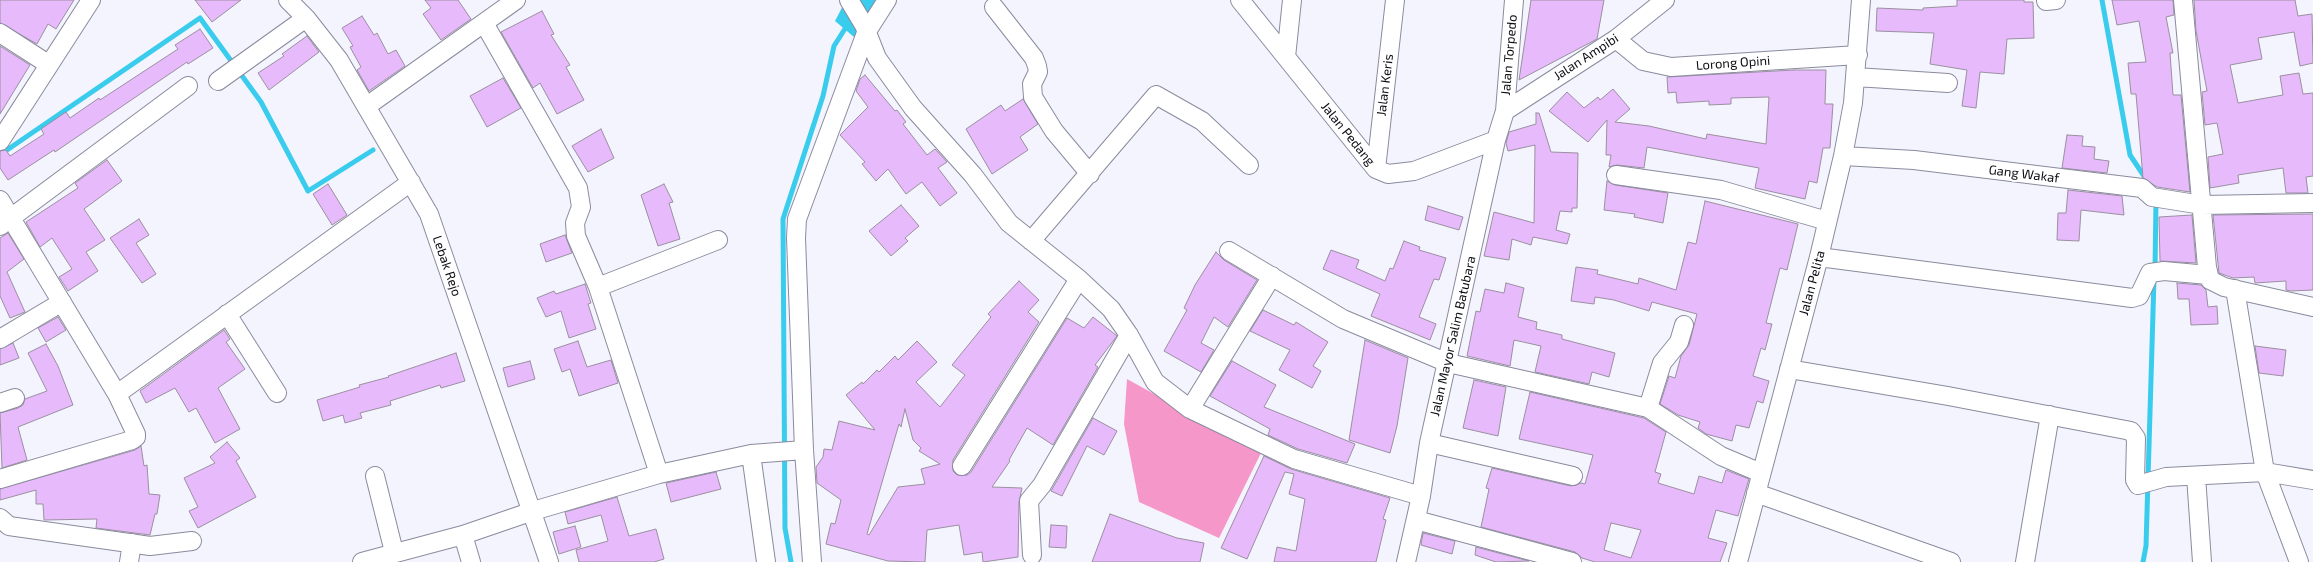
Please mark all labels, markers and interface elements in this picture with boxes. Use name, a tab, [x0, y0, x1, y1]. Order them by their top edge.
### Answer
street label: Jalan Torpedo	[1498, 14, 1520, 96]
street label: Jalan Ampibi	[1551, 30, 1621, 84]
street label: Jalan Keris	[1373, 53, 1397, 117]
street label: Lorong Opini	[1695, 53, 1771, 73]
street label: Jalan Pedang	[1318, 99, 1378, 169]
street label: Gang Wakaf	[1988, 162, 2060, 186]
street label: Lebak Rejo	[429, 234, 465, 298]
street label: Jalan Pelita	[1796, 249, 1828, 317]
street label: Jalan Mayor Salim Batubara	[1427, 254, 1479, 418]

